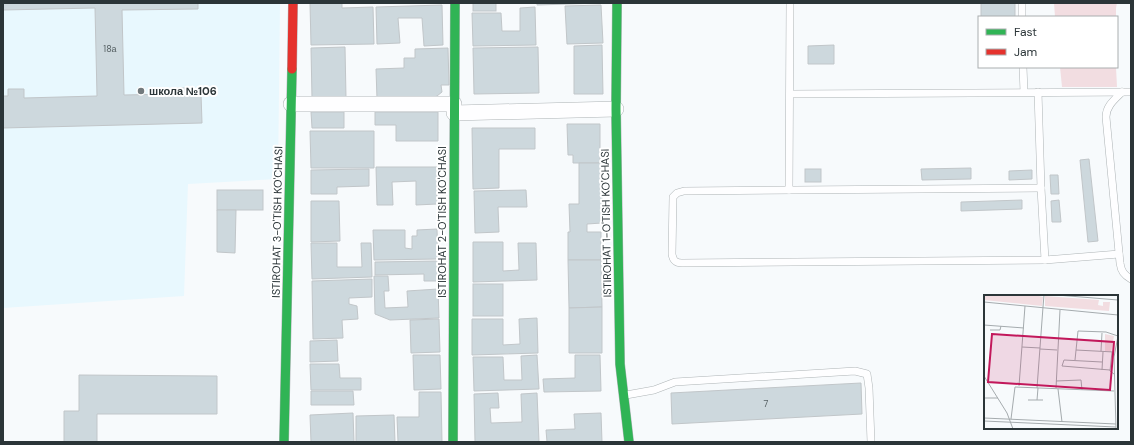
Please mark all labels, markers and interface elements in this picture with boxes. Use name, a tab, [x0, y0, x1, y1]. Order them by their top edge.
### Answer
legend	[978, 16, 1118, 68]
text: Fast	[1014, 24, 1037, 40]
house number: 18а	[103, 43, 117, 55]
text: Jam	[1014, 44, 1037, 60]
place label: школа №106	[149, 84, 217, 98]
marker: школа №106	[136, 86, 146, 96]
street label: ISTIROHAT 3-O'TISH KO'CHASI	[269, 146, 285, 298]
street label: ISTIROHAT 2-O'TISH KO'CHASI	[435, 146, 449, 298]
street label: ISTIROHAT 1-O'TISH KO'CHASI	[598, 149, 614, 297]
inset map	[984, 295, 1118, 429]
house number: 7	[764, 398, 769, 410]

